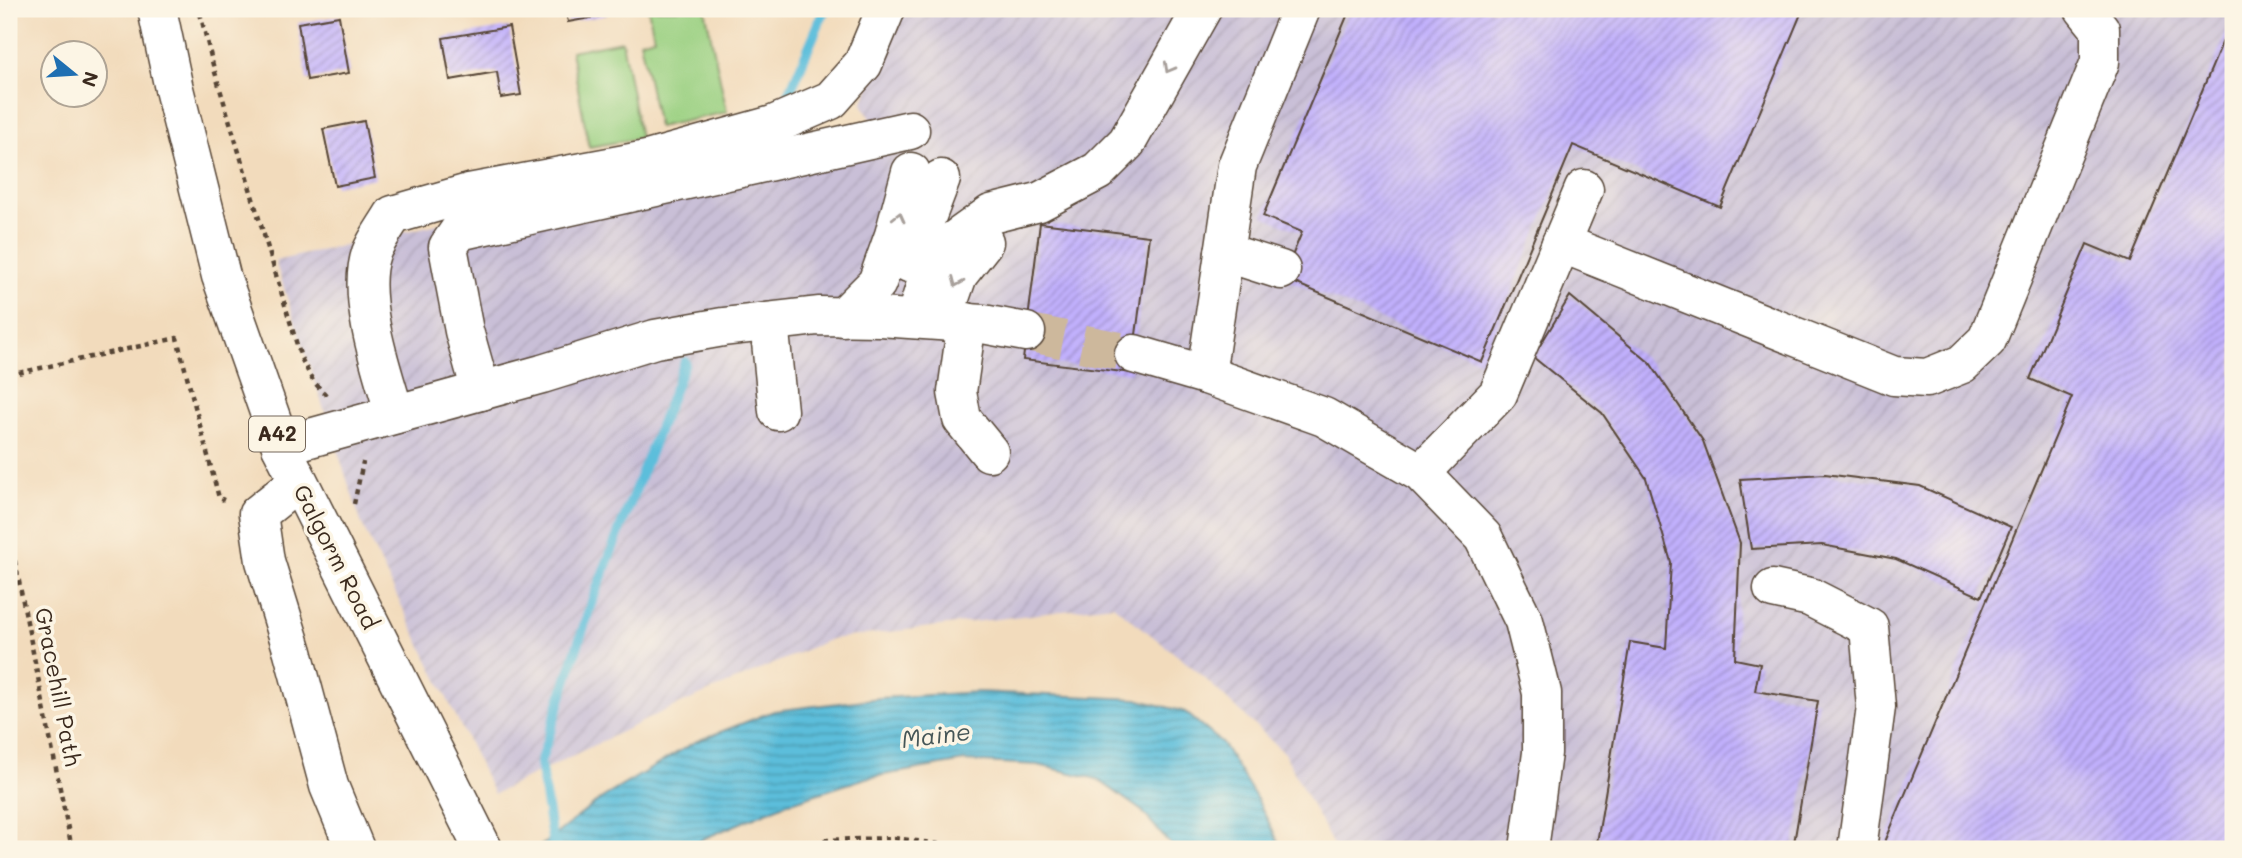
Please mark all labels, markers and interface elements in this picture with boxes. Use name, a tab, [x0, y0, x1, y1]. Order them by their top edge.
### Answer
north arrow	[38, 38, 108, 108]
one-way arrow	[1164, 61, 1177, 74]
text: N	[77, 69, 105, 90]
one-way arrow	[891, 211, 905, 223]
one-way arrow	[951, 275, 965, 287]
road number: A42	[249, 416, 305, 452]
street label: Galgorm Road	[288, 479, 386, 634]
street label: Gracehill Path	[29, 605, 89, 769]
water label: Maine	[899, 715, 972, 754]

